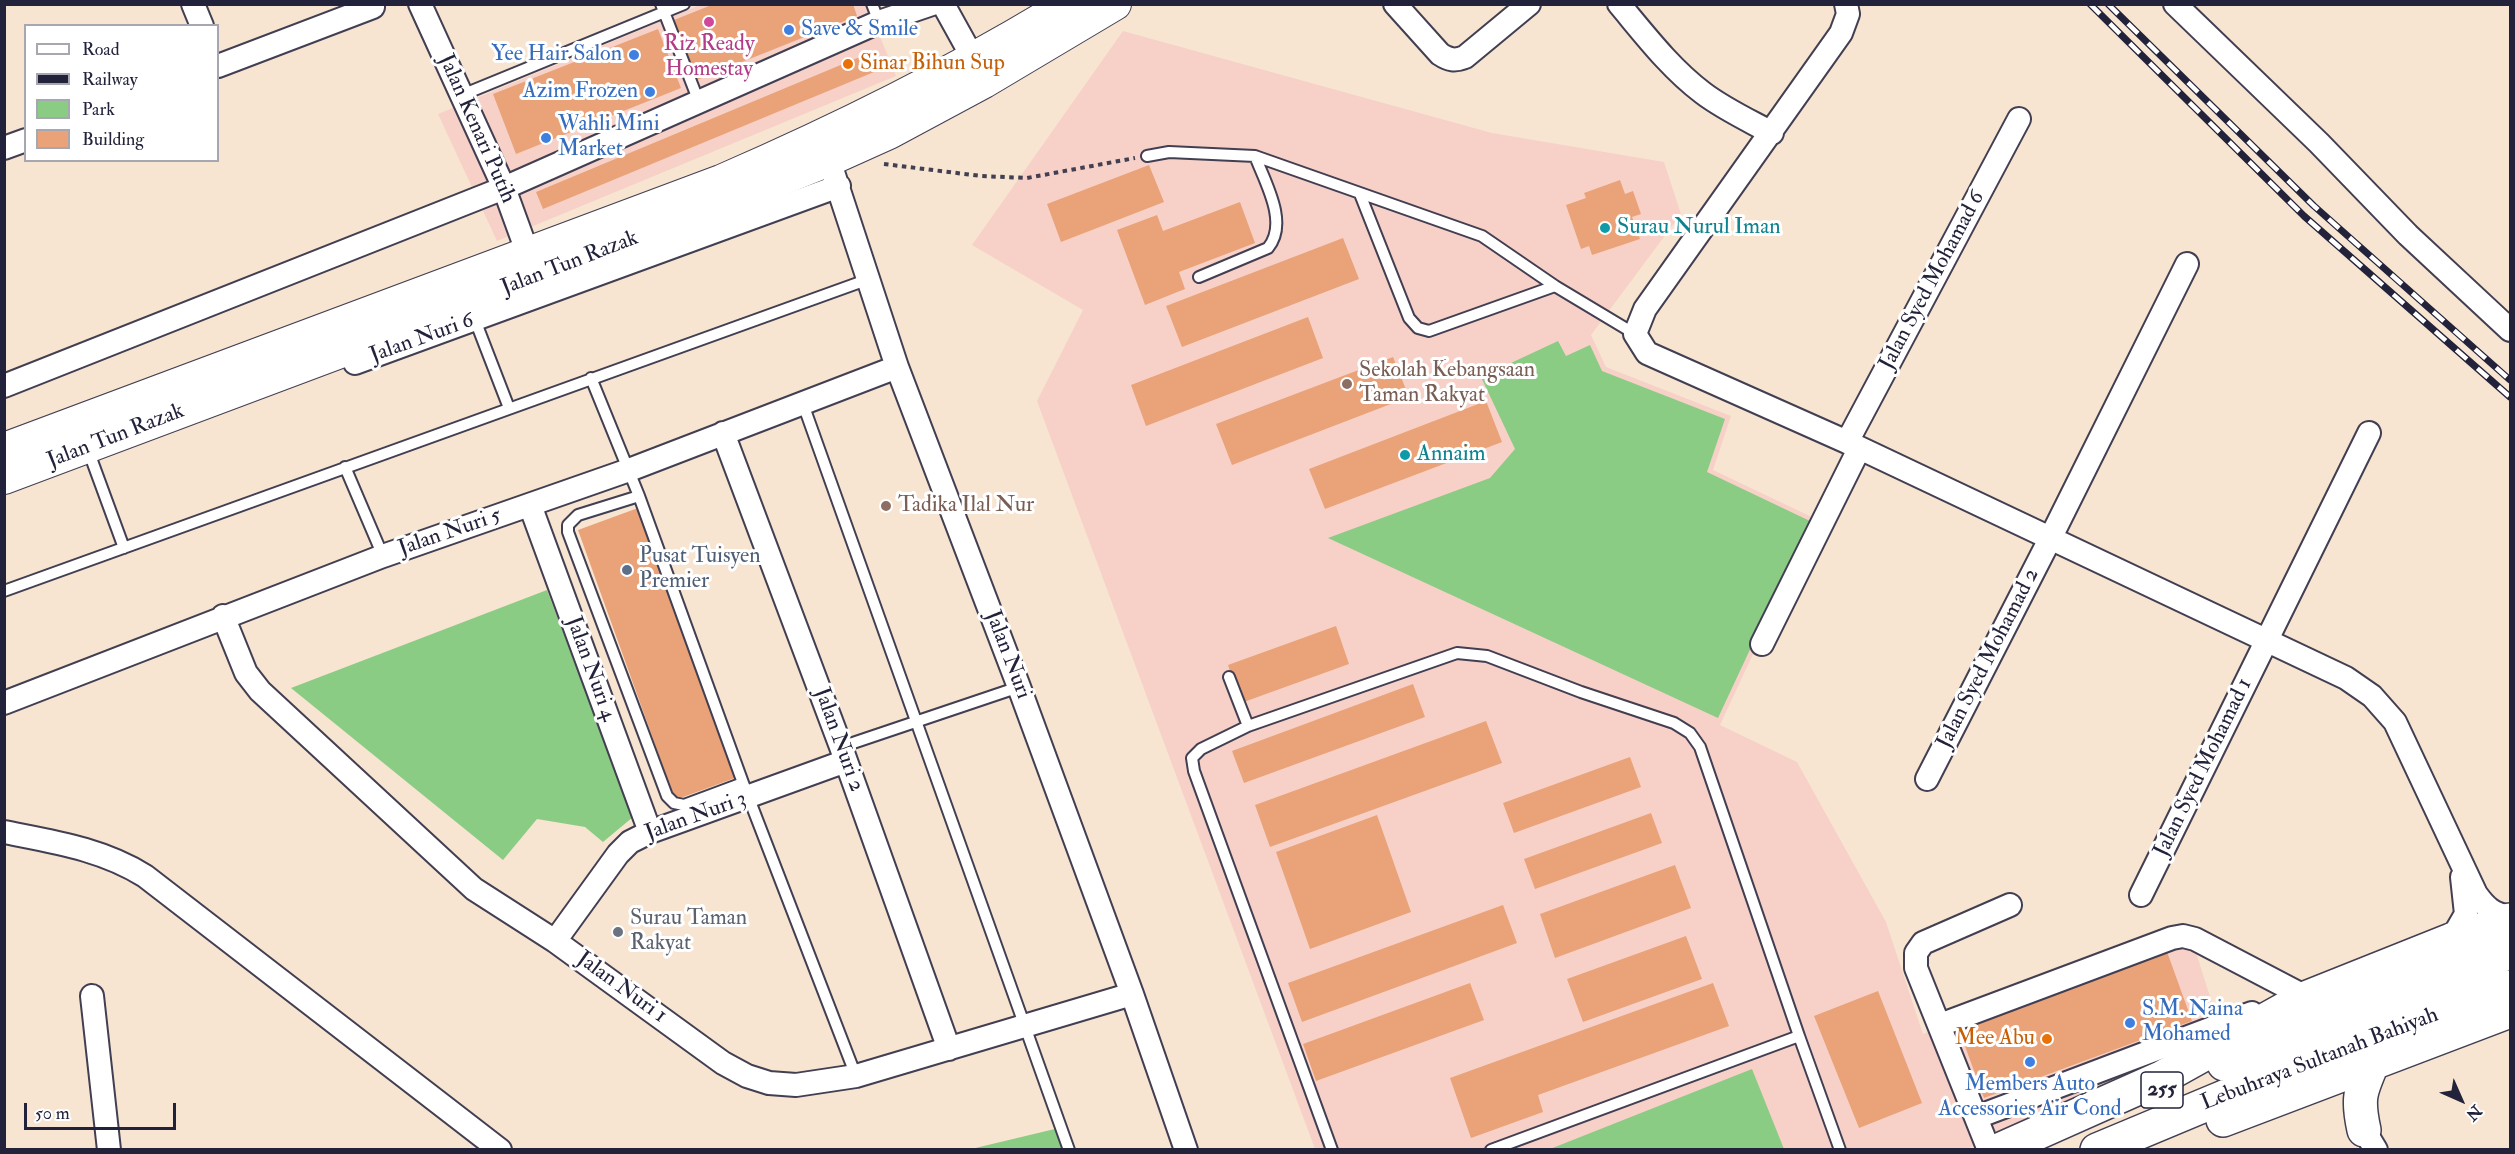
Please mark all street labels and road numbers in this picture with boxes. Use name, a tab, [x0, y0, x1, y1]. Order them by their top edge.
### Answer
street label: Jalan Kenari Putih	[431, 50, 521, 208]
street label: Jalan Syed Mohamad 6	[1875, 187, 1991, 375]
street label: Jalan Tun Razak	[498, 226, 642, 302]
street label: Jalan Nuri 6	[367, 308, 477, 370]
street label: Jalan Tun Razak	[44, 399, 188, 475]
street label: Jalan Nuri 5	[395, 503, 505, 563]
street label: Jalan Syed Mohamad 2	[1932, 564, 2046, 754]
street label: Jalan Nuri	[978, 607, 1036, 703]
street label: Jalan Nuri 4	[559, 613, 621, 725]
street label: Jalan Syed Mohamad 1	[2149, 674, 2259, 862]
street label: Jalan Nuri 2	[807, 684, 869, 796]
street label: Jalan Nuri 3	[642, 786, 750, 848]
street label: Jalan Nuri 1	[571, 946, 671, 1030]
street label: Lebuhraya Sultanah Bahiyah	[2198, 1003, 2442, 1117]
road number: 255	[2141, 1072, 2183, 1108]

